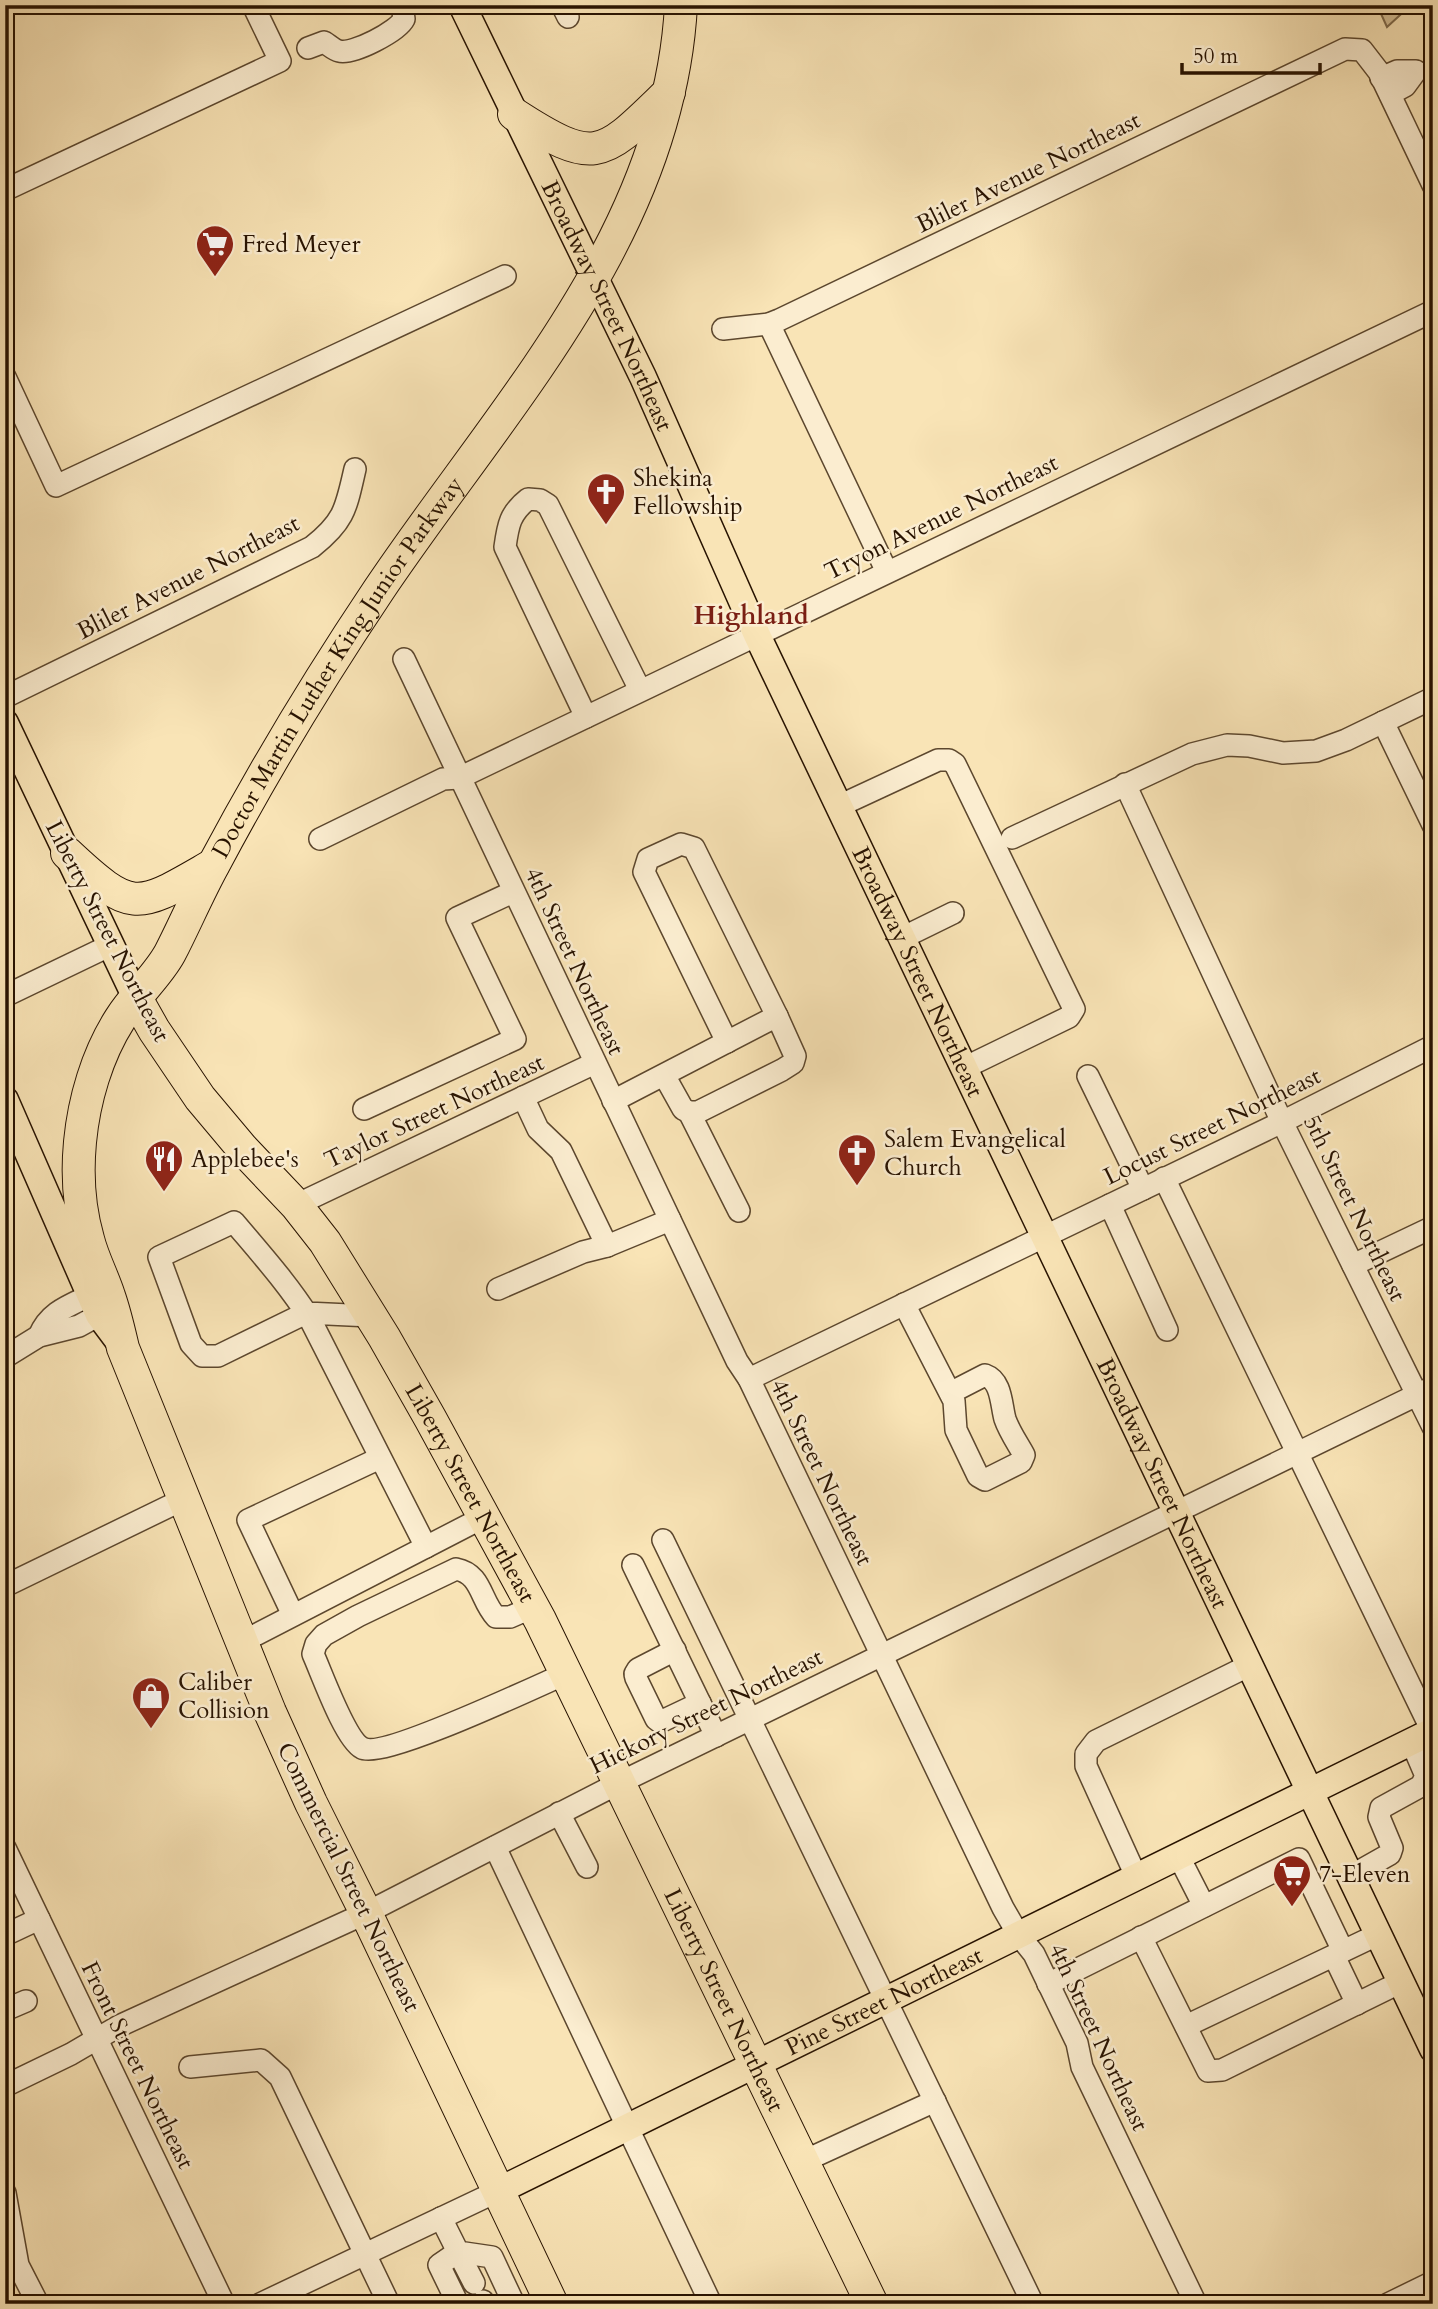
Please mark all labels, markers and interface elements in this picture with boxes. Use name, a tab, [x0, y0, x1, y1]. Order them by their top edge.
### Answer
scale bar	[1182, 32, 1321, 76]
text: 50 m	[1193, 42, 1238, 71]
street label: Bliler Avenue Northeast	[911, 104, 1146, 241]
street label: Broadway Street Northeast	[533, 175, 681, 437]
supermarket icon: Fred Meyer	[194, 223, 236, 278]
place label: Fred Meyer	[242, 228, 361, 261]
street label: Tryon Avenue Northeast	[819, 446, 1064, 588]
place label: Shekina Fellowship	[633, 462, 743, 523]
street label: Doctor Martin Luther King Junior Parkway	[204, 470, 471, 864]
church icon: Shekina Fellowship	[585, 471, 627, 526]
street label: Bliler Avenue Northeast	[71, 507, 305, 648]
district label: Highland	[694, 598, 809, 633]
street label: Liberty Street Northeast	[37, 815, 178, 1048]
street label: Broadway Street Northeast	[844, 841, 992, 1103]
street label: 4th Street Northeast	[517, 862, 633, 1061]
street label: Taylor Street Northeast	[319, 1046, 550, 1177]
street label: Locust Street Northeast	[1098, 1059, 1327, 1193]
street label: 5th Street Northeast	[1295, 1110, 1414, 1307]
place label: Salem Evangelical Church	[884, 1123, 1066, 1184]
church icon: Salem Evangelical Church	[836, 1132, 878, 1187]
restaurant icon: Applebee's	[143, 1138, 185, 1193]
place label: Applebee's	[191, 1143, 299, 1176]
street label: Broadway Street Northeast	[1088, 1353, 1236, 1615]
street label: 4th Street Northeast	[762, 1374, 881, 1571]
street label: Liberty Street Northeast	[397, 1378, 544, 1609]
street label: Hickory Street Northeast	[584, 1640, 829, 1782]
place label: Caliber Collision	[178, 1666, 270, 1727]
shop icon: Caliber Collision	[130, 1675, 172, 1730]
street label: Commercial Street Northeast	[269, 1737, 428, 2018]
supermarket icon: 7-Eleven	[1271, 1853, 1313, 1908]
place label: 7-Eleven	[1319, 1858, 1411, 1891]
street label: Liberty Street Northeast	[656, 1883, 792, 2118]
street label: 4th Street Northeast	[1041, 1938, 1157, 2137]
street label: Pine Street Northeast	[780, 1939, 989, 2064]
street label: Front Street Northeast	[73, 1956, 202, 2175]

